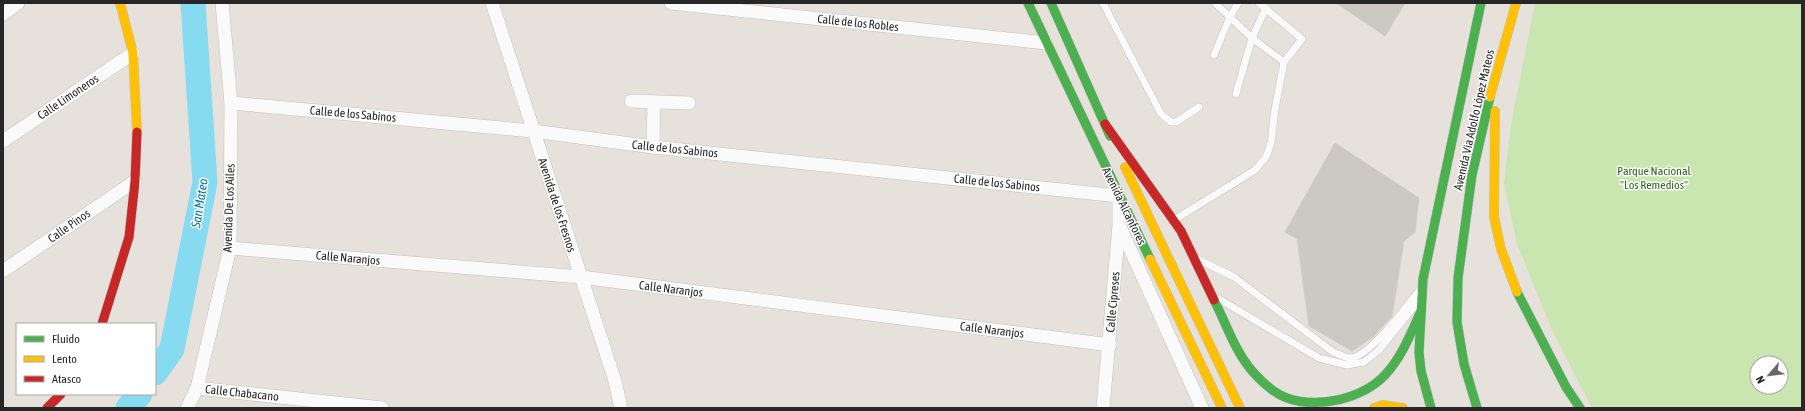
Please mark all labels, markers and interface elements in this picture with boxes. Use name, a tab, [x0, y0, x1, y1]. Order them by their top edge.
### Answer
street label: Calle de los Robles	[817, 12, 899, 34]
street label: Avenida Via Adolfo López Mateos	[1451, 48, 1497, 192]
street label: Calle Limoneros	[35, 71, 101, 123]
street label: Calle de los Sabinos	[309, 103, 397, 125]
street label: Calle de los Sabinos	[631, 138, 719, 160]
street label: Avenida de los Fresnos	[535, 156, 579, 254]
street label: Avenida De Los Ailes	[220, 163, 238, 253]
park label: Parque Nacional "Los Remedios"	[1617, 164, 1692, 192]
street label: Avenida Alcanfores	[1099, 165, 1149, 247]
street label: Calle de los Sabinos	[953, 172, 1041, 194]
water label: San Mateo	[188, 177, 211, 230]
street label: Calle Pinos	[45, 206, 93, 246]
street label: Calle Naranjos	[315, 248, 381, 268]
street label: Calle Cipreses	[1103, 271, 1123, 333]
street label: Calle Naranjos	[638, 278, 704, 300]
street label: Calle Naranjos	[959, 319, 1025, 341]
legend	[16, 323, 156, 395]
text: Fluido	[52, 332, 80, 346]
text: Lento	[52, 352, 77, 366]
north arrow	[1749, 355, 1789, 395]
text: Atasco	[52, 372, 82, 386]
text: N	[1753, 374, 1767, 385]
street label: Calle Chabacano	[205, 382, 280, 404]

